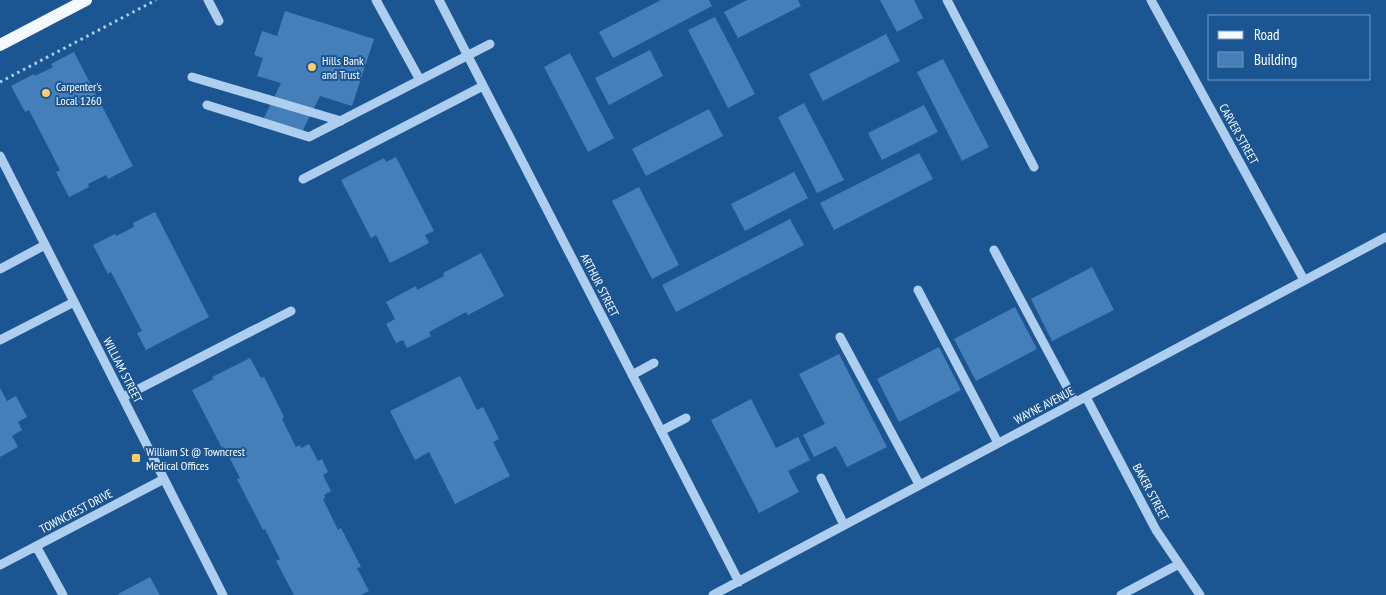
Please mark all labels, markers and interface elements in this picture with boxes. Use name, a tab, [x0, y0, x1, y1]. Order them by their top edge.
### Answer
legend	[1208, 15, 1371, 80]
text: Road	[1254, 25, 1280, 44]
text: Building	[1254, 50, 1297, 69]
place label: Hills Bank and Trust	[322, 53, 364, 82]
marker: Hills Bank and Trust	[306, 61, 318, 73]
place label: Carpenter's Local 1260	[56, 79, 102, 108]
marker: Carpenter's Local 1260	[40, 87, 52, 99]
street label: CARVER STREET	[1216, 101, 1262, 168]
street label: ARTHUR STREET	[578, 251, 623, 320]
street label: WILLIAM STREET	[100, 335, 146, 406]
street label: WAYNE AVENUE	[1011, 383, 1077, 427]
place label: William St @ Towncrest Medical Offices	[146, 444, 246, 473]
marker: William St @ Towncrest Medical Offices	[130, 452, 142, 464]
street label: BAKER STREET	[1130, 461, 1173, 524]
street label: TOWNCREST DRIVE	[37, 485, 115, 537]

